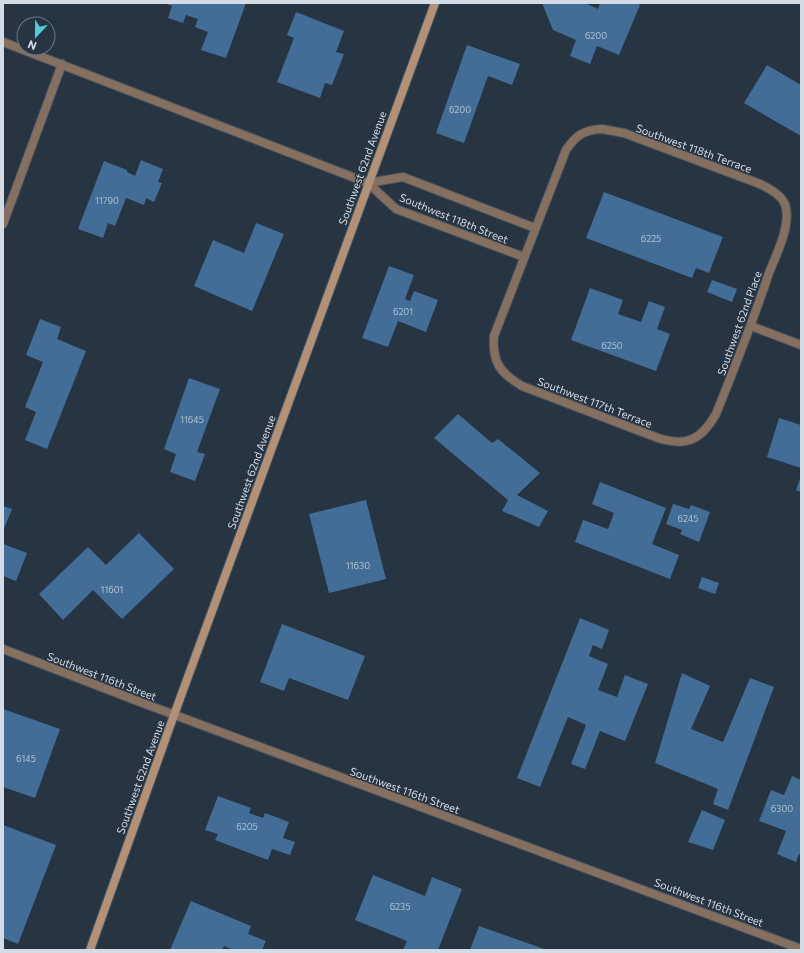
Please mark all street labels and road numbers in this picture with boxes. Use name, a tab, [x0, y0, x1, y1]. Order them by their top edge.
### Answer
street label: Southwest 62nd Avenue	[335, 109, 389, 227]
street label: Southwest 118th Terrace	[634, 121, 754, 175]
street label: Southwest 118th Street	[398, 190, 511, 246]
street label: Southwest 62nd Place	[714, 269, 764, 377]
street label: Southwest 117th Terrace	[536, 374, 654, 430]
street label: Southwest 62nd Avenue	[224, 413, 278, 531]
street label: Southwest 116th Street	[46, 649, 159, 703]
street label: Southwest 62nd Avenue	[113, 718, 167, 836]
street label: Southwest 116th Street	[348, 764, 462, 816]
street label: Southwest 116th Street	[653, 875, 766, 929]

